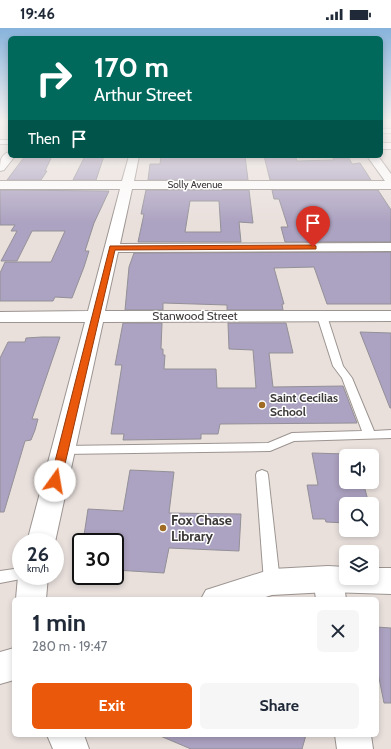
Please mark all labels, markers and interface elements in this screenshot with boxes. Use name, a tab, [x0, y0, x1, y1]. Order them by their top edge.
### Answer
text: 19:46	[20, 5, 55, 23]
text: 170 m	[94, 50, 169, 84]
icon: right	[28, 52, 80, 104]
text: Arthur Street	[94, 84, 192, 106]
icon: arrive	[68, 128, 90, 150]
text: Then	[28, 130, 60, 148]
street label: Solly Avenue	[167, 178, 223, 191]
pin	[296, 206, 330, 247]
icon: arrive	[302, 212, 324, 234]
street label: Stanwood Street	[152, 308, 238, 323]
place label: Saint Cecilias School	[270, 390, 338, 419]
marker: Saint Cecilias School	[257, 400, 267, 410]
map controls	[339, 449, 379, 585]
button: sound	[339, 449, 379, 489]
position arrow	[34, 460, 76, 502]
button: search	[339, 497, 379, 537]
place label: Fox Chase Library	[171, 511, 232, 545]
marker: Fox Chase Library	[158, 523, 168, 533]
speed limit sign: 30	[72, 533, 124, 585]
text: 26	[27, 542, 49, 566]
button: layers	[339, 545, 379, 585]
text: km/h	[27, 562, 49, 575]
text: 1 min	[32, 608, 86, 637]
button: close	[317, 610, 359, 652]
text: 280 m · 19:47	[32, 638, 107, 654]
button: Exit	[32, 683, 192, 729]
button: Share	[200, 683, 359, 729]

